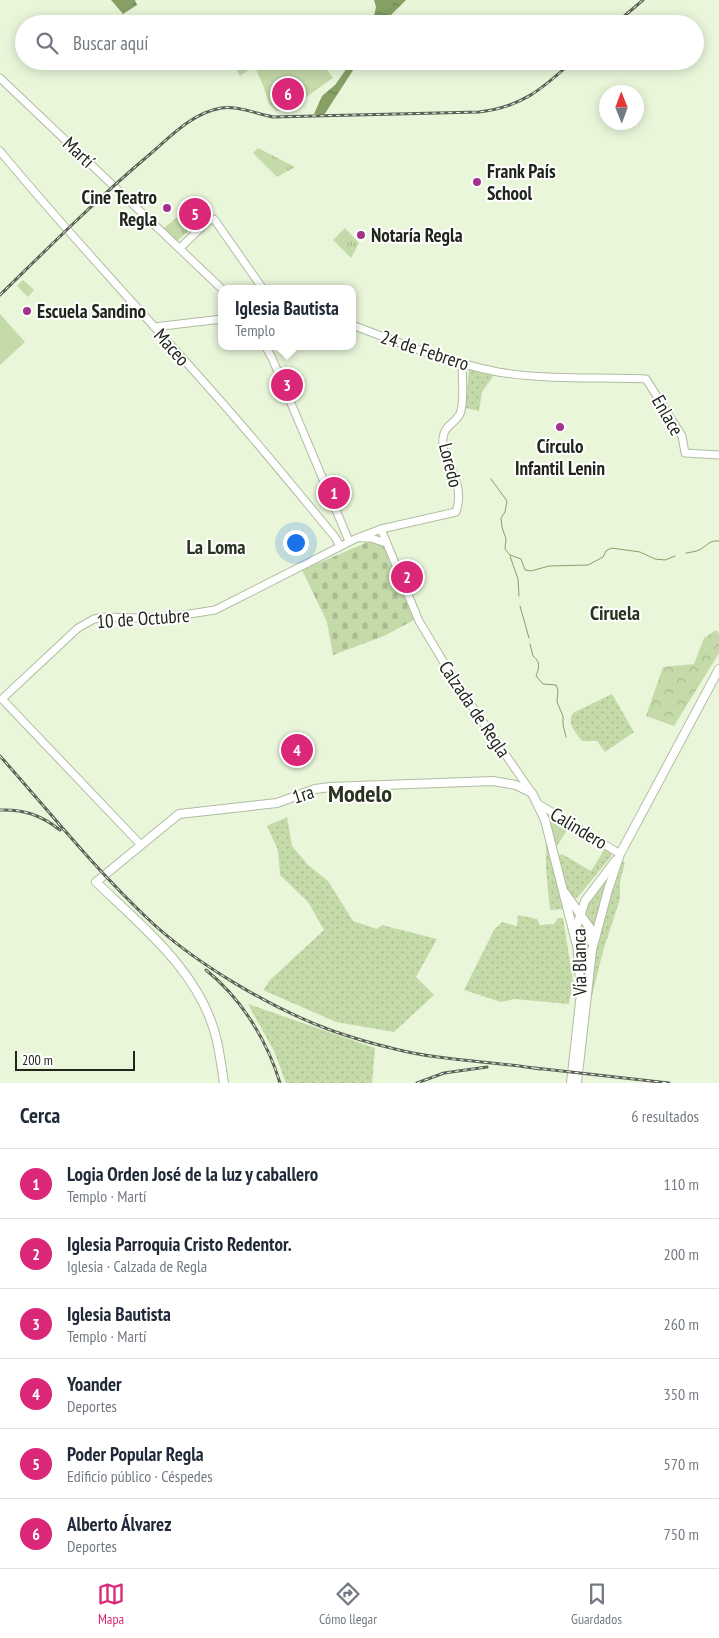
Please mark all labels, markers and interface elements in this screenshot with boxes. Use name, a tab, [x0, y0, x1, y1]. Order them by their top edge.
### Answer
search box	[15, 15, 704, 70]
icon: search	[33, 29, 61, 57]
text: Buscar aquí	[73, 31, 148, 55]
pin: 6	[272, 75, 304, 113]
north arrow	[599, 85, 644, 130]
street label: Martí	[58, 131, 100, 173]
place label: Frank País School	[487, 159, 556, 205]
marker: Frank País School	[471, 176, 483, 188]
place label: Cine Teatro Regla	[82, 185, 157, 231]
pin: 5	[179, 195, 211, 233]
marker: Cine Teatro Regla	[161, 202, 173, 214]
place label: Notaría Regla	[371, 223, 463, 247]
marker: Notaría Regla	[355, 229, 367, 241]
popup	[218, 285, 356, 350]
text: Iglesia Bautista	[235, 296, 339, 320]
place label: Escuela Sandino	[37, 299, 146, 323]
marker: Escuela Sandino	[21, 305, 33, 317]
text: Templo	[235, 320, 275, 340]
street label: Maceo	[149, 323, 195, 371]
street label: 24 de Febrero	[378, 324, 472, 376]
pin: 3	[271, 366, 303, 404]
street label: Enlace	[647, 390, 689, 440]
marker: Círculo Infantil Lenin	[554, 421, 566, 433]
place label: Círculo Infantil Lenin	[515, 434, 605, 480]
street label: Loredo	[434, 440, 468, 490]
pin: 1	[318, 474, 350, 512]
your location	[283, 530, 309, 556]
district label: La Loma	[186, 534, 246, 560]
pin: 2	[391, 558, 423, 596]
district label: Ciruela	[590, 600, 640, 626]
street label: 10 de Octubre	[96, 603, 190, 633]
street label: Calzada de Regla	[434, 656, 516, 762]
pin: 4	[281, 731, 313, 769]
district label: Modelo	[328, 778, 392, 809]
street label: 1ra	[289, 779, 317, 809]
street label: Calindero	[546, 802, 612, 854]
street label: Vía Blanca	[566, 928, 592, 997]
scale bar	[15, 1048, 135, 1071]
text: 200 m	[22, 1051, 53, 1069]
text: Cerca	[20, 1102, 60, 1129]
text: 6 resultados	[631, 1106, 699, 1126]
text: Logia Orden José de la luz y caballero	[67, 1162, 318, 1186]
text: 1	[32, 1174, 40, 1194]
text: 110 m	[664, 1174, 699, 1194]
text: Templo · Martí	[67, 1186, 147, 1206]
text: Iglesia Parroquia Cristo Redentor.	[67, 1232, 292, 1256]
text: 2	[32, 1244, 40, 1264]
text: 200 m	[664, 1244, 699, 1264]
text: Iglesia · Calzada de Regla	[67, 1256, 207, 1276]
text: Iglesia Bautista	[67, 1302, 171, 1326]
text: 3	[32, 1314, 40, 1334]
text: 260 m	[664, 1314, 699, 1334]
text: Templo · Martí	[67, 1326, 147, 1346]
text: Yoander	[67, 1372, 122, 1396]
text: 4	[32, 1384, 40, 1404]
text: 350 m	[664, 1384, 699, 1404]
text: Deportes	[67, 1396, 117, 1416]
text: Poder Popular Regla	[67, 1442, 204, 1466]
text: 5	[32, 1454, 40, 1474]
text: 570 m	[664, 1454, 699, 1474]
text: Edificio público · Céspedes	[67, 1466, 213, 1486]
text: Alberto Álvarez	[67, 1512, 171, 1536]
text: 6	[32, 1524, 40, 1544]
text: 750 m	[664, 1524, 699, 1544]
text: Deportes	[67, 1536, 117, 1556]
tab: Mapa	[97, 1580, 125, 1628]
tab: Cómo llegar	[319, 1580, 377, 1628]
tab: Guardados	[571, 1580, 622, 1628]

